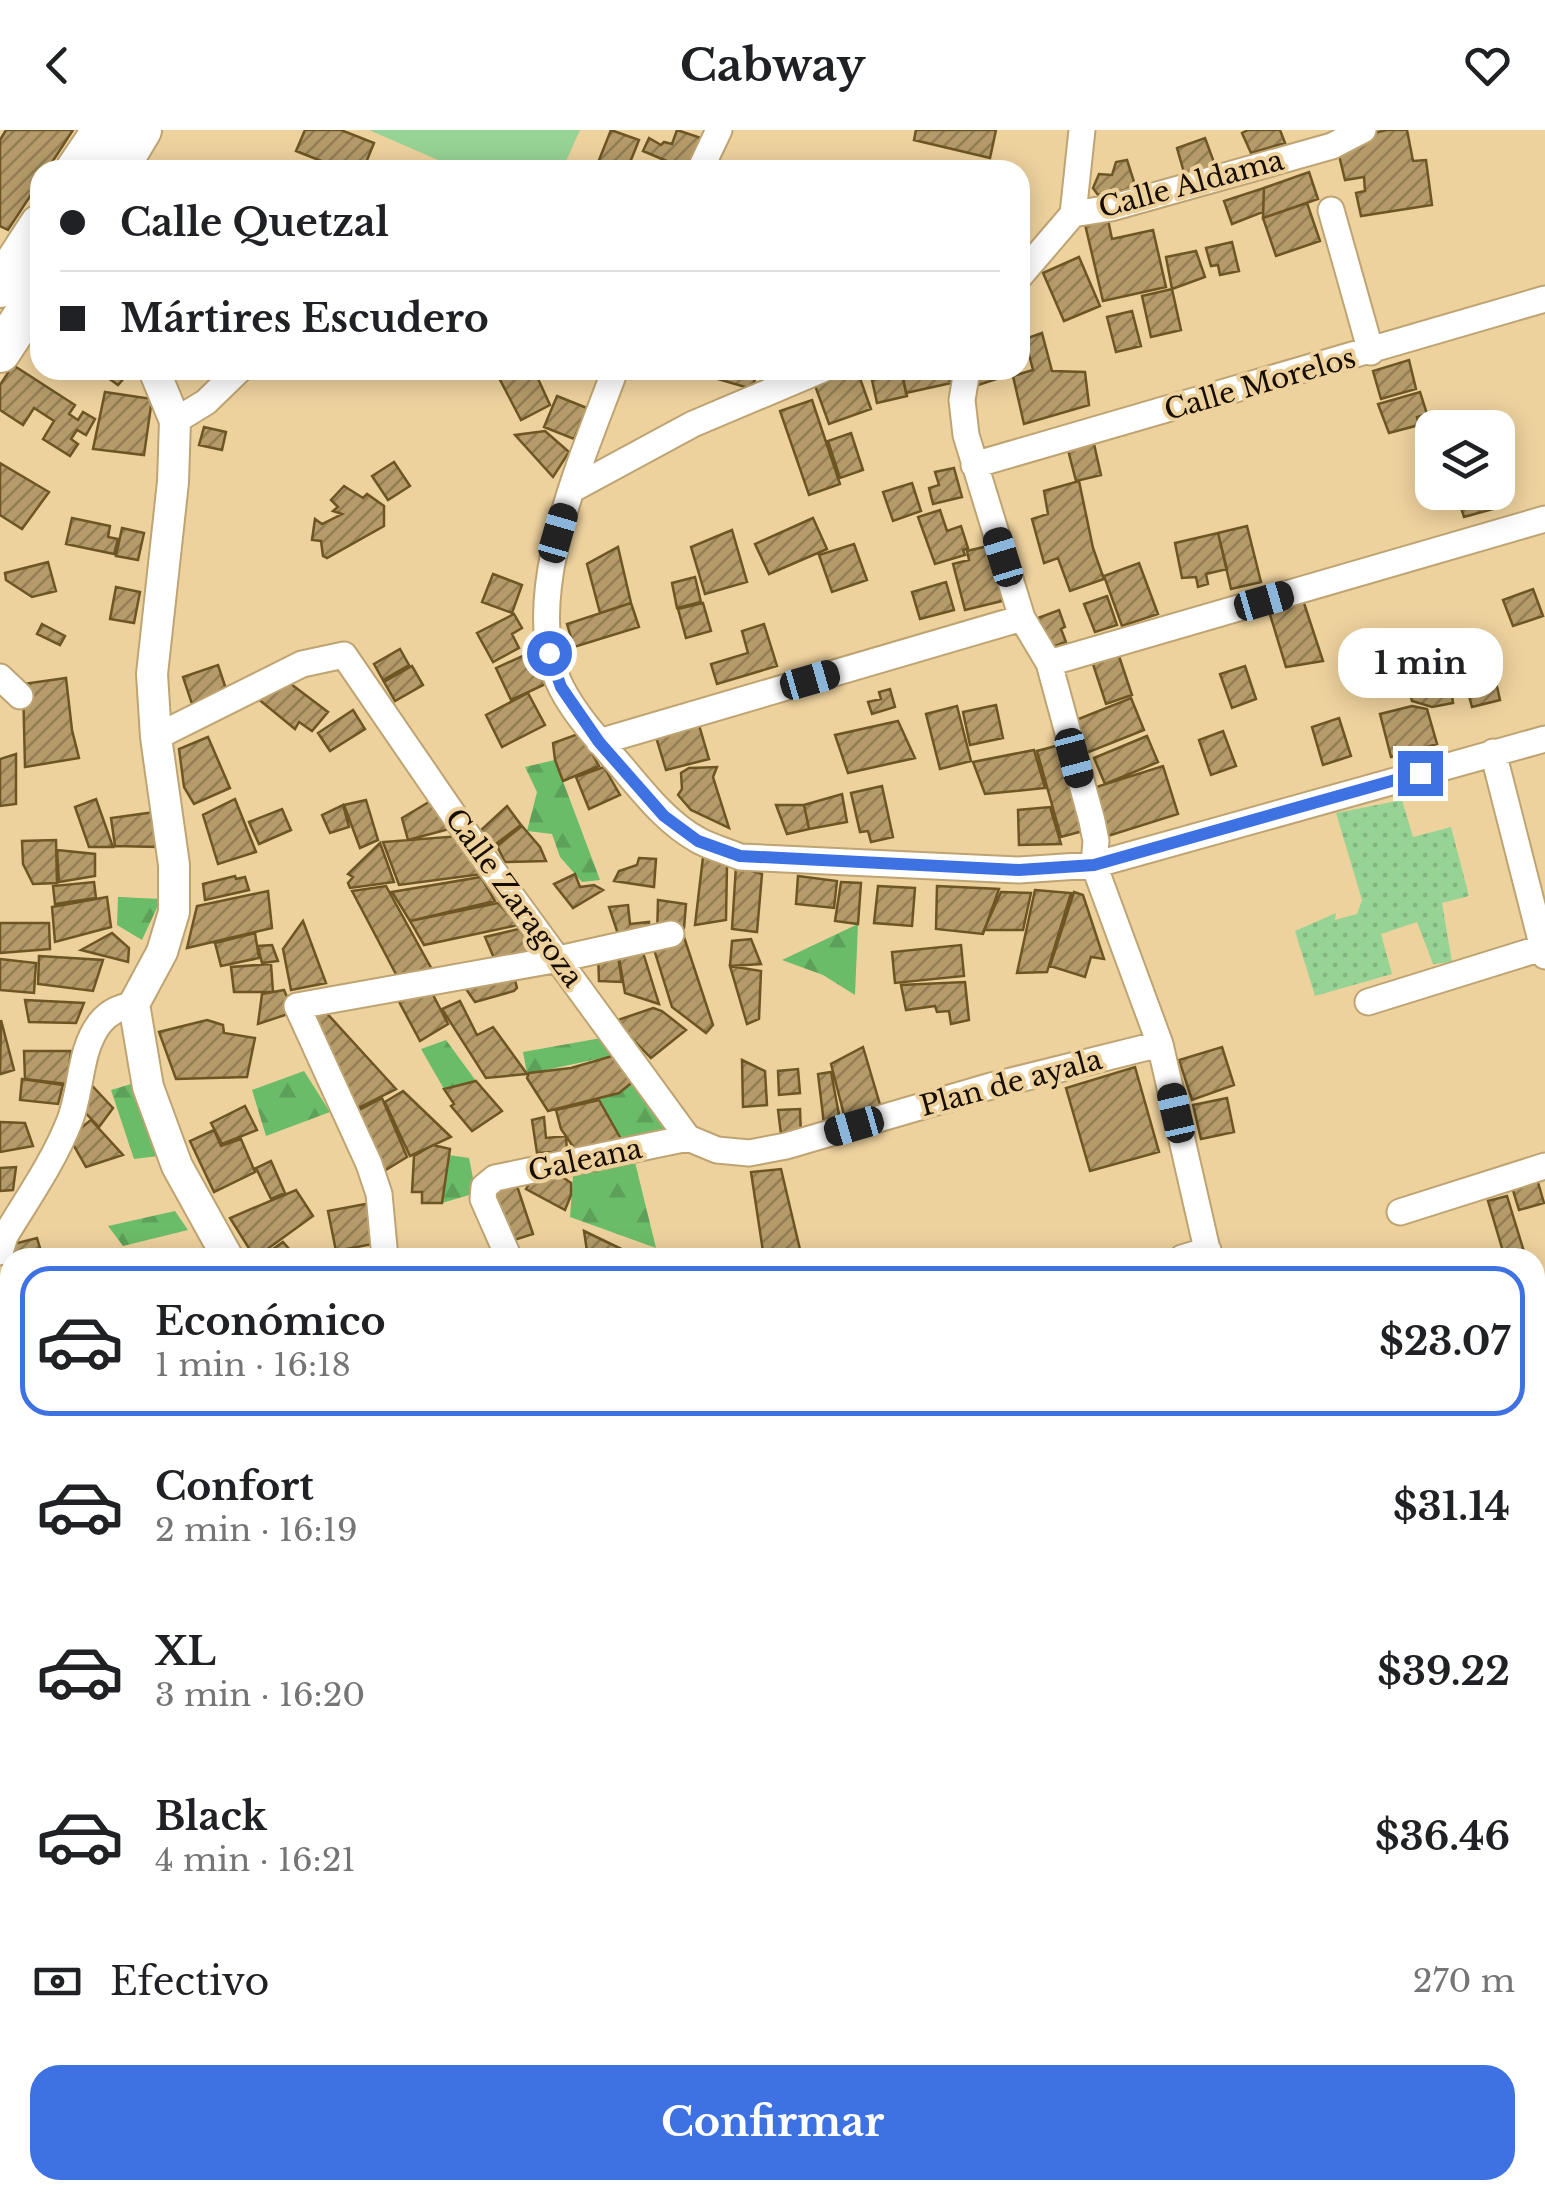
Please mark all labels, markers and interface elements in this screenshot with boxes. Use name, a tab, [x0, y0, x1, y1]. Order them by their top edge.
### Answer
text: Cabway	[680, 37, 865, 93]
icon: back	[30, 38, 85, 93]
icon: heart	[1460, 38, 1515, 93]
street label: Calle Aldama	[1095, 142, 1288, 225]
text: Calle Quetzal	[120, 199, 389, 246]
text: Mártires Escudero	[120, 295, 489, 342]
street label: Calle Morelos	[1160, 340, 1360, 428]
map controls	[1415, 410, 1515, 510]
button: layers	[1415, 410, 1515, 510]
car	[535, 500, 581, 566]
car	[980, 524, 1026, 590]
car	[1231, 578, 1297, 624]
callout: 1 min	[1338, 628, 1502, 698]
route start	[527, 631, 572, 676]
text: 1 min	[1374, 643, 1467, 683]
car	[777, 657, 843, 703]
car	[1052, 725, 1096, 791]
route end	[1398, 751, 1443, 796]
street label: Calle Zaragoza	[438, 802, 591, 994]
street label: Plan de ayala	[916, 1042, 1106, 1124]
car	[1155, 1080, 1197, 1146]
car	[821, 1103, 887, 1149]
street label: Galeana	[525, 1131, 646, 1189]
icon: car	[35, 1296, 125, 1386]
text: Económico	[155, 1298, 386, 1345]
text: $23.07	[1379, 1318, 1510, 1365]
text: 1 min · 16:18	[155, 1345, 351, 1385]
icon: car	[35, 1461, 125, 1551]
text: Confort	[155, 1463, 314, 1510]
text: $31.14	[1393, 1483, 1510, 1530]
text: 2 min · 16:19	[155, 1510, 358, 1550]
icon: car	[35, 1626, 125, 1716]
text: XL	[155, 1628, 216, 1675]
text: $39.22	[1377, 1648, 1510, 1695]
text: 3 min · 16:20	[155, 1675, 365, 1715]
icon: car	[35, 1791, 125, 1881]
text: Black	[155, 1793, 267, 1840]
text: $36.46	[1375, 1813, 1510, 1860]
text: 4 min · 16:21	[155, 1840, 356, 1880]
icon: cash	[30, 1954, 85, 2009]
text: Efectivo	[110, 1958, 269, 2005]
text: 270 m	[1413, 1961, 1515, 2001]
button: Confirmar	[30, 2065, 1515, 2180]

